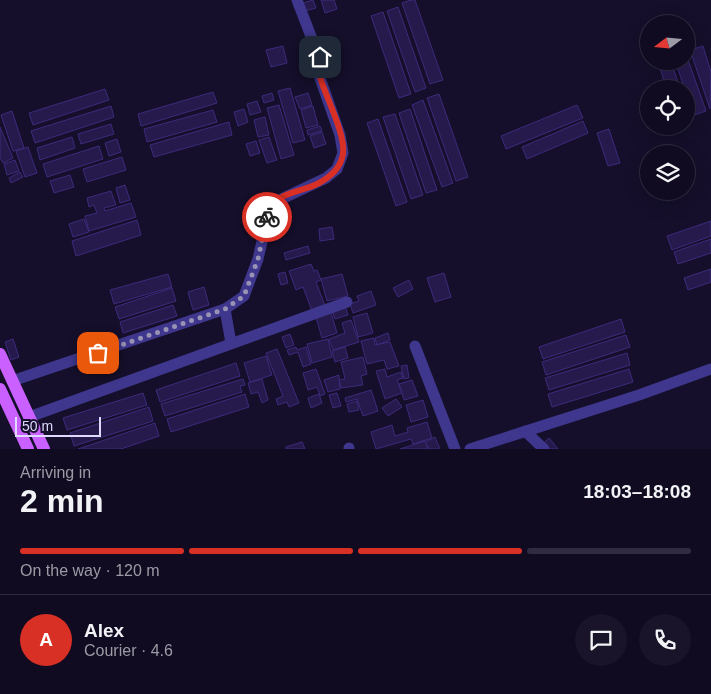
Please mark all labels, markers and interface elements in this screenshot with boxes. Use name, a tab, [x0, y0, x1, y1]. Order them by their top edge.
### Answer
north arrow	[640, 15, 695, 70]
map controls	[640, 15, 695, 200]
pin	[299, 36, 341, 78]
icon: home	[306, 43, 334, 71]
button: locate	[640, 80, 695, 135]
button: layers	[640, 145, 695, 200]
courier	[242, 192, 292, 242]
icon: bike	[253, 203, 281, 231]
pin	[77, 332, 119, 374]
icon: bag	[84, 339, 112, 367]
scale bar	[15, 414, 101, 437]
text: 50 m	[22, 418, 53, 434]
text: Arriving in	[20, 464, 91, 481]
text: 18:03–18:08	[583, 481, 691, 502]
text: 2 min	[20, 483, 104, 519]
text: On the way · 120 m	[20, 562, 160, 579]
button: chat	[575, 614, 627, 666]
button: phone	[639, 614, 691, 666]
text: Alex	[84, 620, 124, 641]
text: A	[39, 629, 53, 650]
text: Courier · 4.6	[84, 642, 173, 659]

